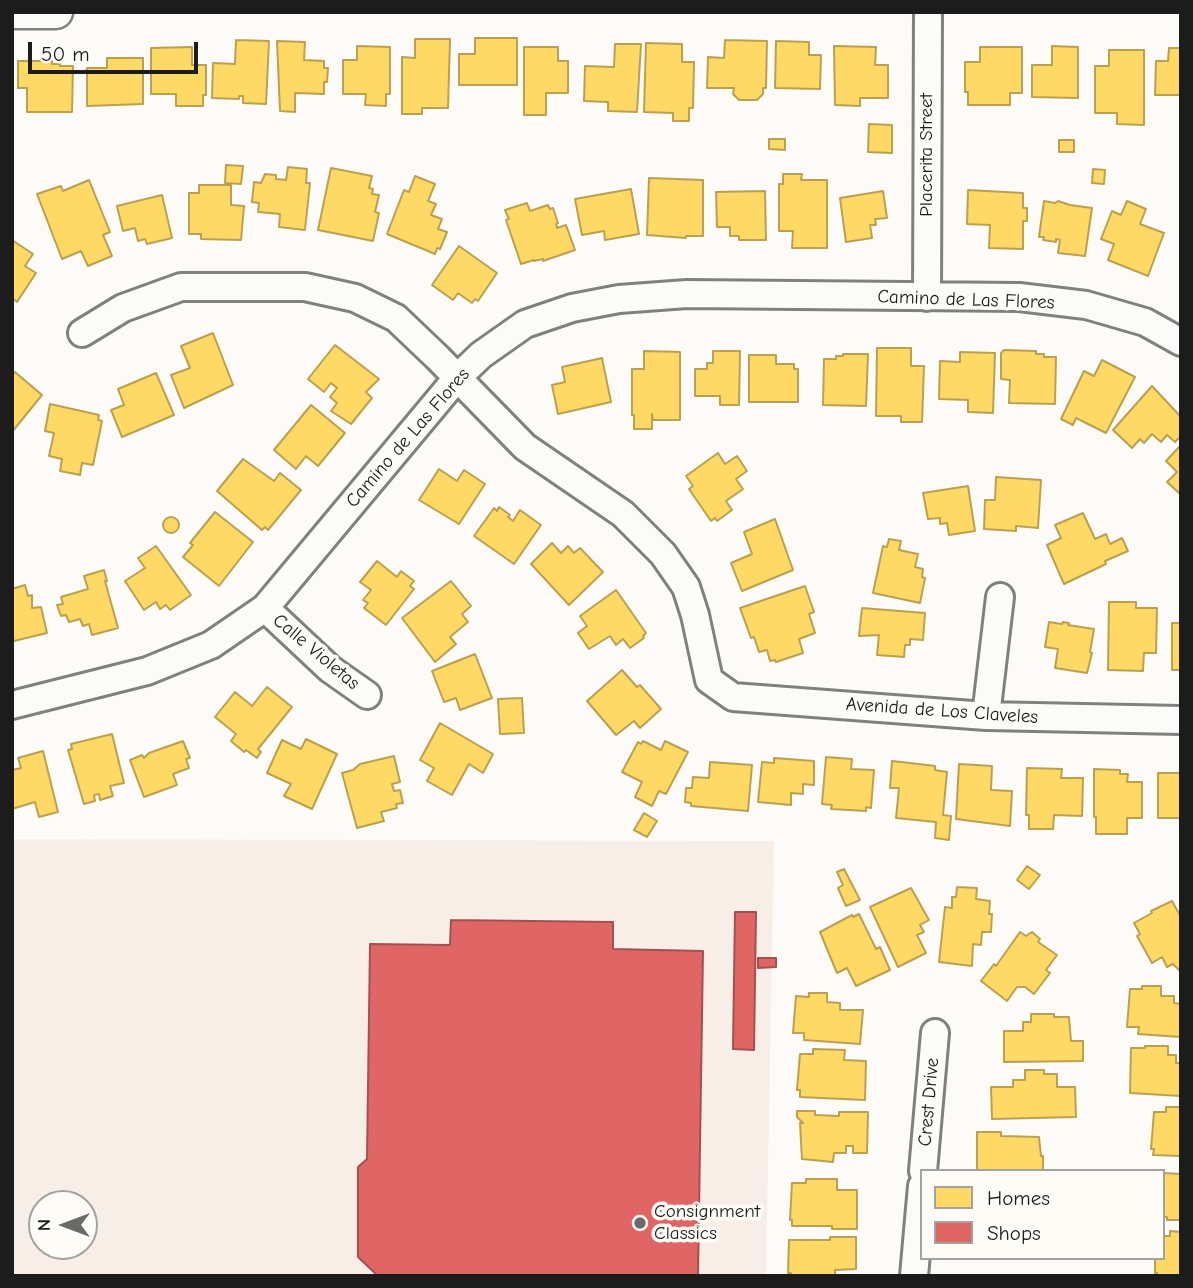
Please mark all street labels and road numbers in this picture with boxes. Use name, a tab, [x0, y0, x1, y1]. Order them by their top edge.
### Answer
street label: Placerita Street	[916, 93, 938, 217]
street label: Camino de Las Flores	[877, 286, 1055, 314]
street label: Camino de Las Flores	[341, 364, 475, 512]
street label: Calle Violetas	[268, 609, 364, 695]
street label: Avenida de Los Claveles	[845, 693, 1039, 729]
street label: Crest Drive	[914, 1057, 944, 1147]

